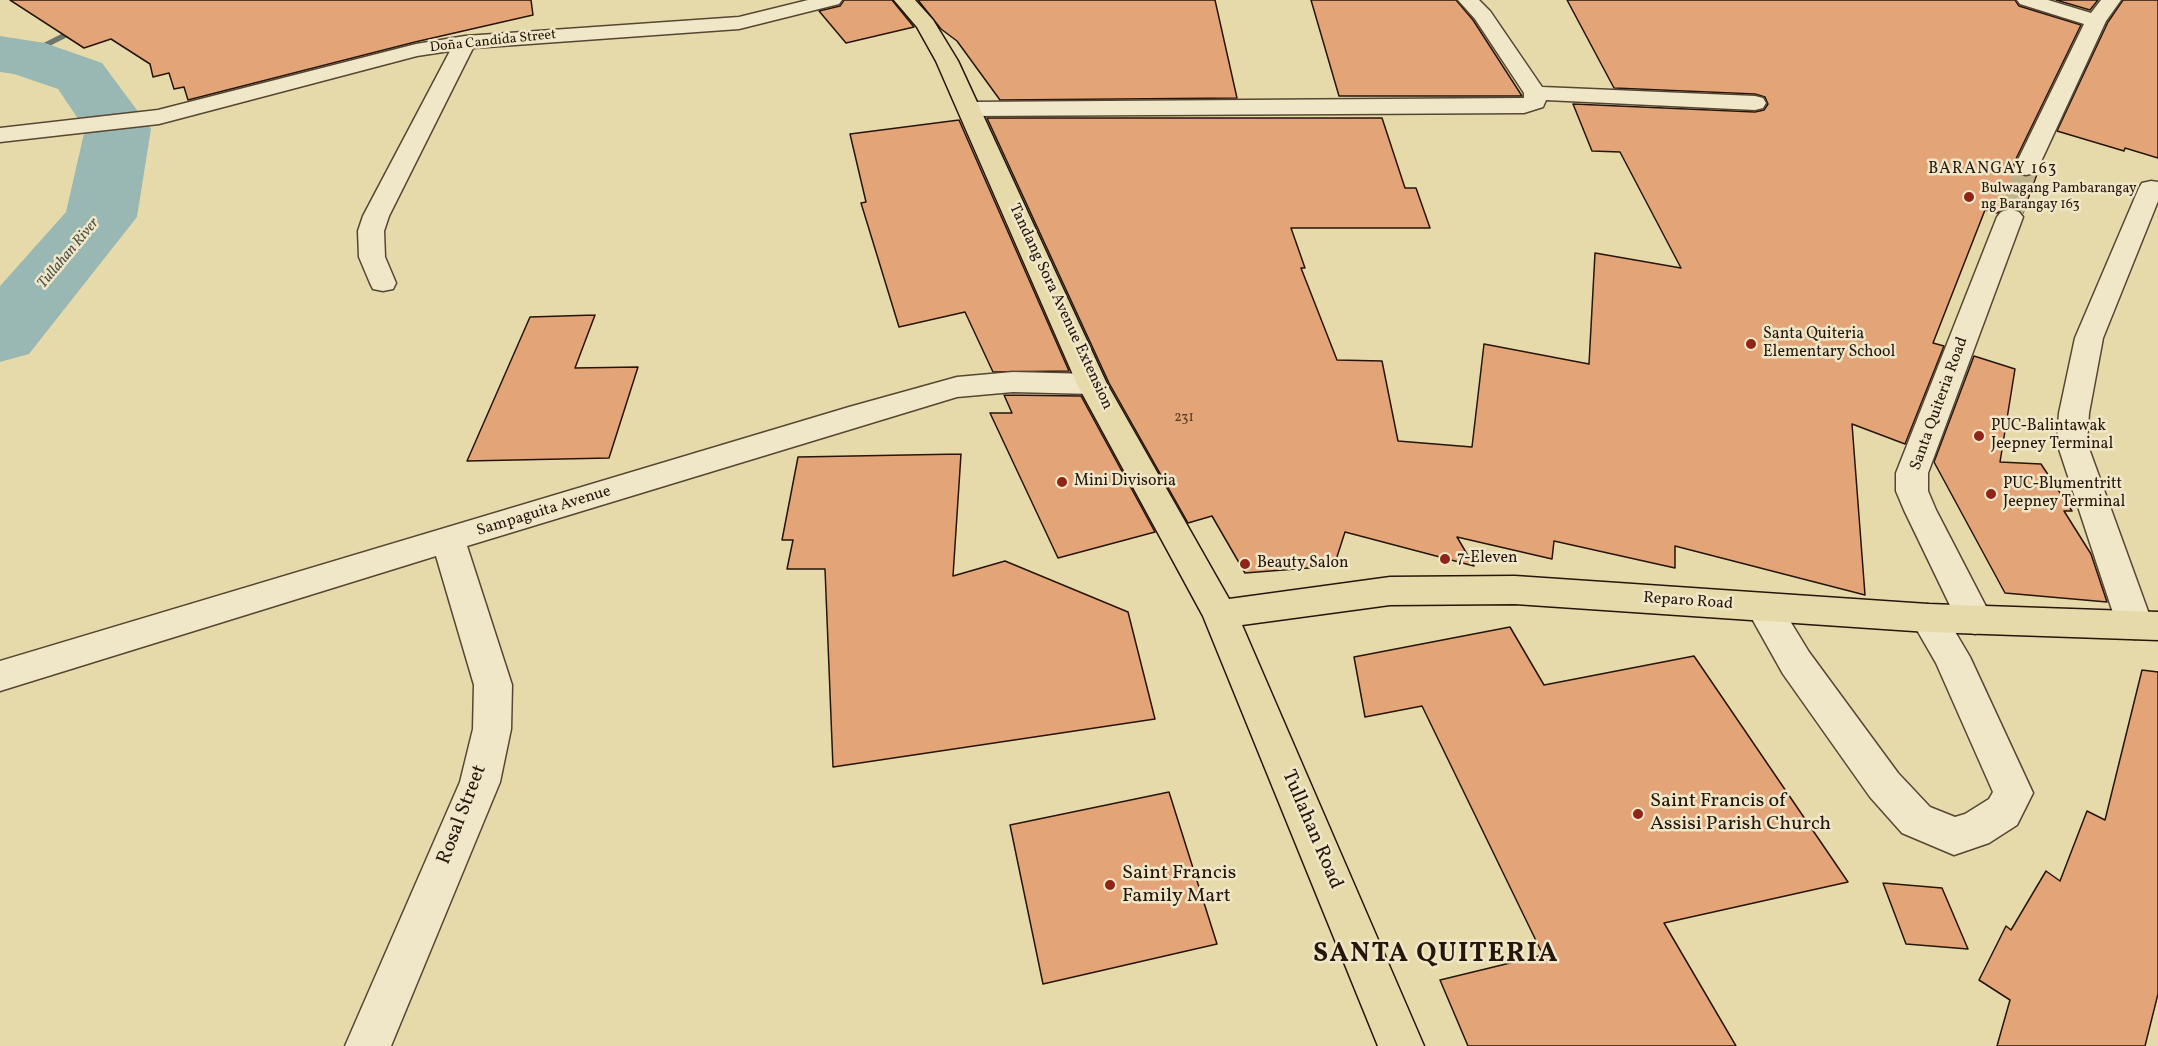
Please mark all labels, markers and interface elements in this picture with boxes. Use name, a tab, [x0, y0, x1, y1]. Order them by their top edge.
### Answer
street label: Doña Candida Street	[429, 27, 557, 57]
district label: BARANGAY 163	[1928, 160, 2058, 180]
place label: Bulwagang Pambarangay ng Barangay 163	[1981, 181, 2137, 214]
marker: Bulwagang Pambarangay ng Barangay 163	[1962, 190, 1976, 204]
street label: Tandang Sora Avenue Extension	[1004, 201, 1116, 413]
water label: Tullahan River	[34, 215, 104, 293]
place label: Santa Quiteria Elementary School	[1763, 325, 1895, 363]
street label: Santa Quiteria Road	[1907, 335, 1973, 473]
marker: Santa Quiteria Elementary School	[1744, 337, 1758, 351]
house number: 231	[1174, 410, 1194, 426]
place label: PUC-Balintawak Jeepney Terminal	[1991, 417, 2113, 455]
marker: PUC-Balintawak Jeepney Terminal	[1972, 429, 1986, 443]
place label: Mini Divisoria	[1074, 472, 1176, 492]
marker: Mini Divisoria	[1055, 475, 1069, 489]
place label: PUC-Blumentritt Jeepney Terminal	[2003, 475, 2125, 513]
street label: Sampaguita Avenue	[475, 482, 613, 542]
marker: PUC-Blumentritt Jeepney Terminal	[1984, 487, 1998, 501]
place label: 7-Eleven	[1457, 549, 1518, 569]
marker: 7-Eleven	[1438, 552, 1452, 566]
place label: Beauty Salon	[1257, 554, 1349, 574]
marker: Beauty Salon	[1238, 557, 1252, 571]
street label: Reparo Road	[1642, 589, 1734, 615]
street label: Rosal Street	[433, 762, 493, 868]
street label: Tullahan Road	[1275, 767, 1347, 893]
place label: Saint Francis of Assisi Parish Church	[1650, 790, 1831, 837]
marker: Saint Francis of Assisi Parish Church	[1631, 807, 1645, 821]
place label: Saint Francis Family Mart	[1122, 862, 1236, 909]
marker: Saint Francis Family Mart	[1103, 878, 1117, 892]
district label: SANTA QUITERIA	[1313, 940, 1559, 972]

